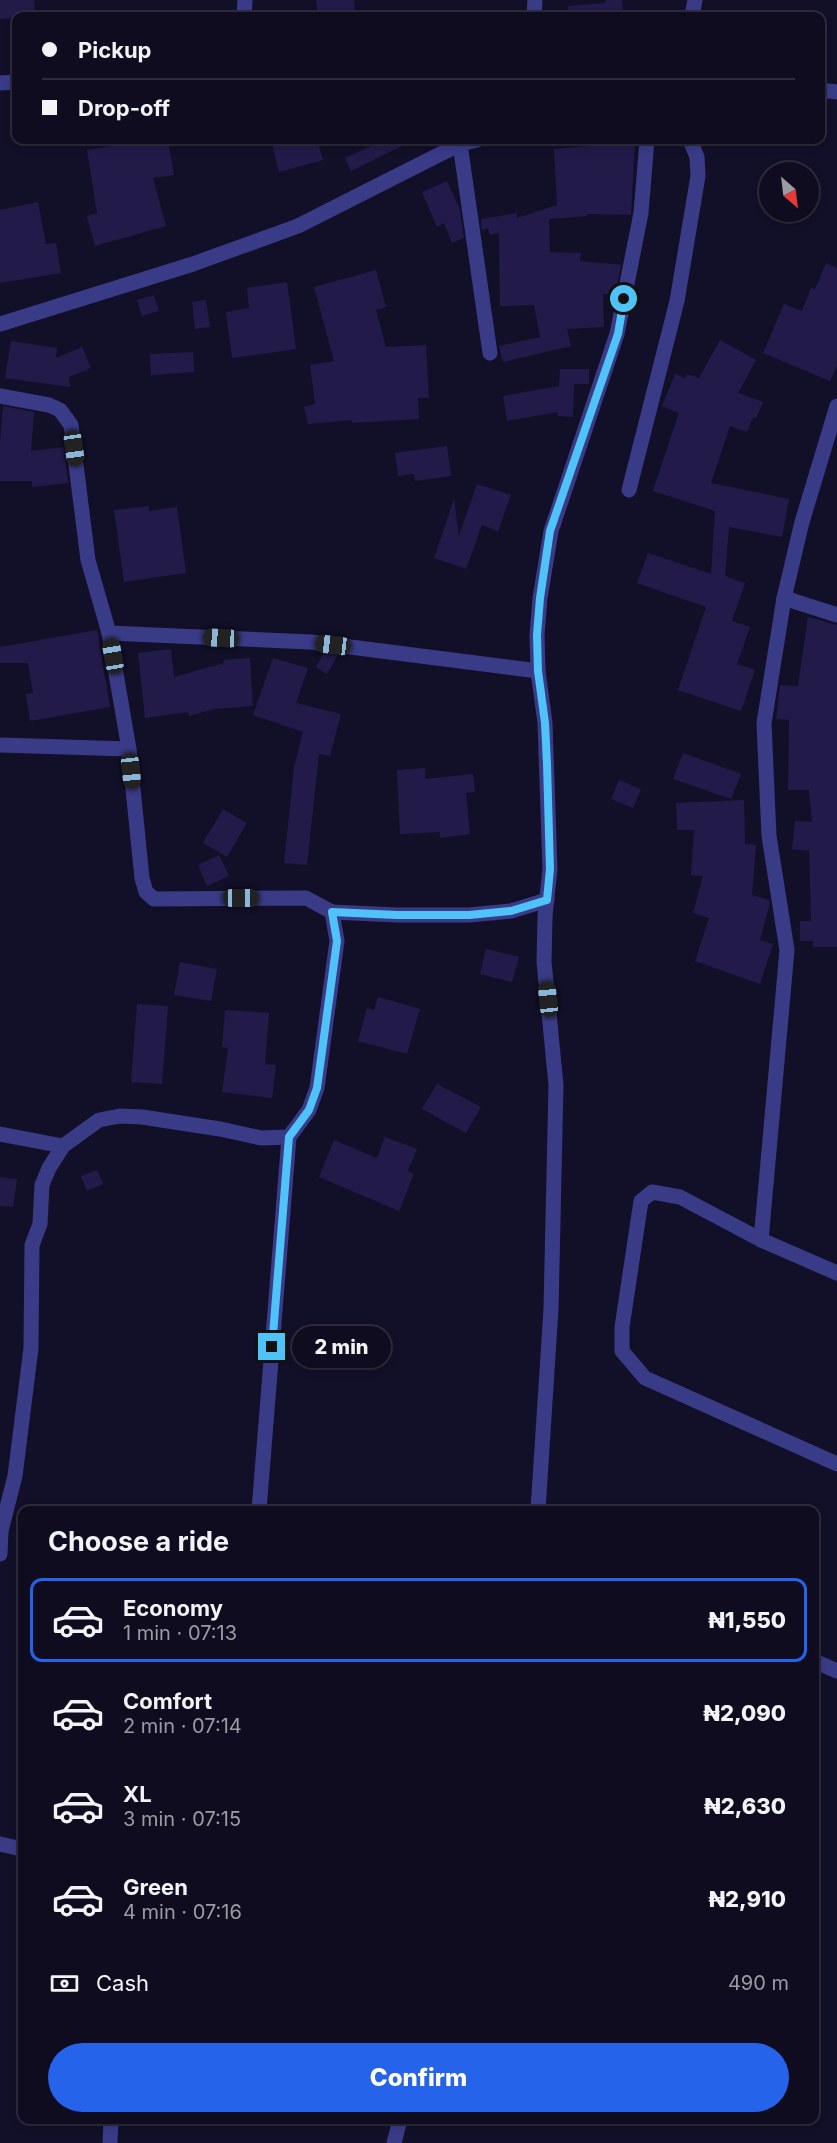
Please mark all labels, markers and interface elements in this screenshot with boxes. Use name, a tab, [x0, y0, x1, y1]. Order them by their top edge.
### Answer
text: Pickup	[78, 37, 152, 63]
text: Drop-off	[78, 95, 170, 121]
north arrow	[759, 162, 819, 222]
map controls	[759, 162, 819, 222]
route start	[610, 285, 637, 312]
car	[63, 429, 85, 467]
car	[203, 628, 239, 648]
car	[314, 634, 352, 656]
car	[101, 637, 125, 675]
car	[120, 752, 142, 790]
car	[223, 889, 259, 907]
car	[537, 980, 559, 1018]
callout: 2 min	[293, 1326, 392, 1368]
route end	[258, 1333, 285, 1360]
text: 2 min	[314, 1335, 369, 1359]
text: Choose a ride	[48, 1525, 229, 1558]
icon: car	[51, 1593, 105, 1647]
text: Economy	[123, 1595, 223, 1621]
text: ₦1,550	[708, 1607, 786, 1633]
text: 1 min · 07:13	[123, 1621, 237, 1645]
icon: car	[51, 1686, 105, 1740]
text: Comfort	[123, 1688, 212, 1714]
text: ₦2,090	[703, 1700, 786, 1726]
text: 2 min · 07:14	[123, 1714, 242, 1738]
icon: car	[51, 1779, 105, 1833]
text: XL	[123, 1781, 152, 1807]
text: ₦2,630	[704, 1793, 786, 1819]
text: 3 min · 07:15	[123, 1807, 241, 1831]
icon: car	[51, 1872, 105, 1926]
text: Green	[123, 1874, 188, 1900]
text: ₦2,910	[709, 1886, 786, 1912]
text: 4 min · 07:16	[123, 1900, 242, 1924]
icon: cash	[48, 1967, 81, 2000]
text: Cash	[96, 1970, 149, 1996]
text: 490 m	[728, 1971, 789, 1995]
button: Confirm	[48, 2043, 789, 2112]

